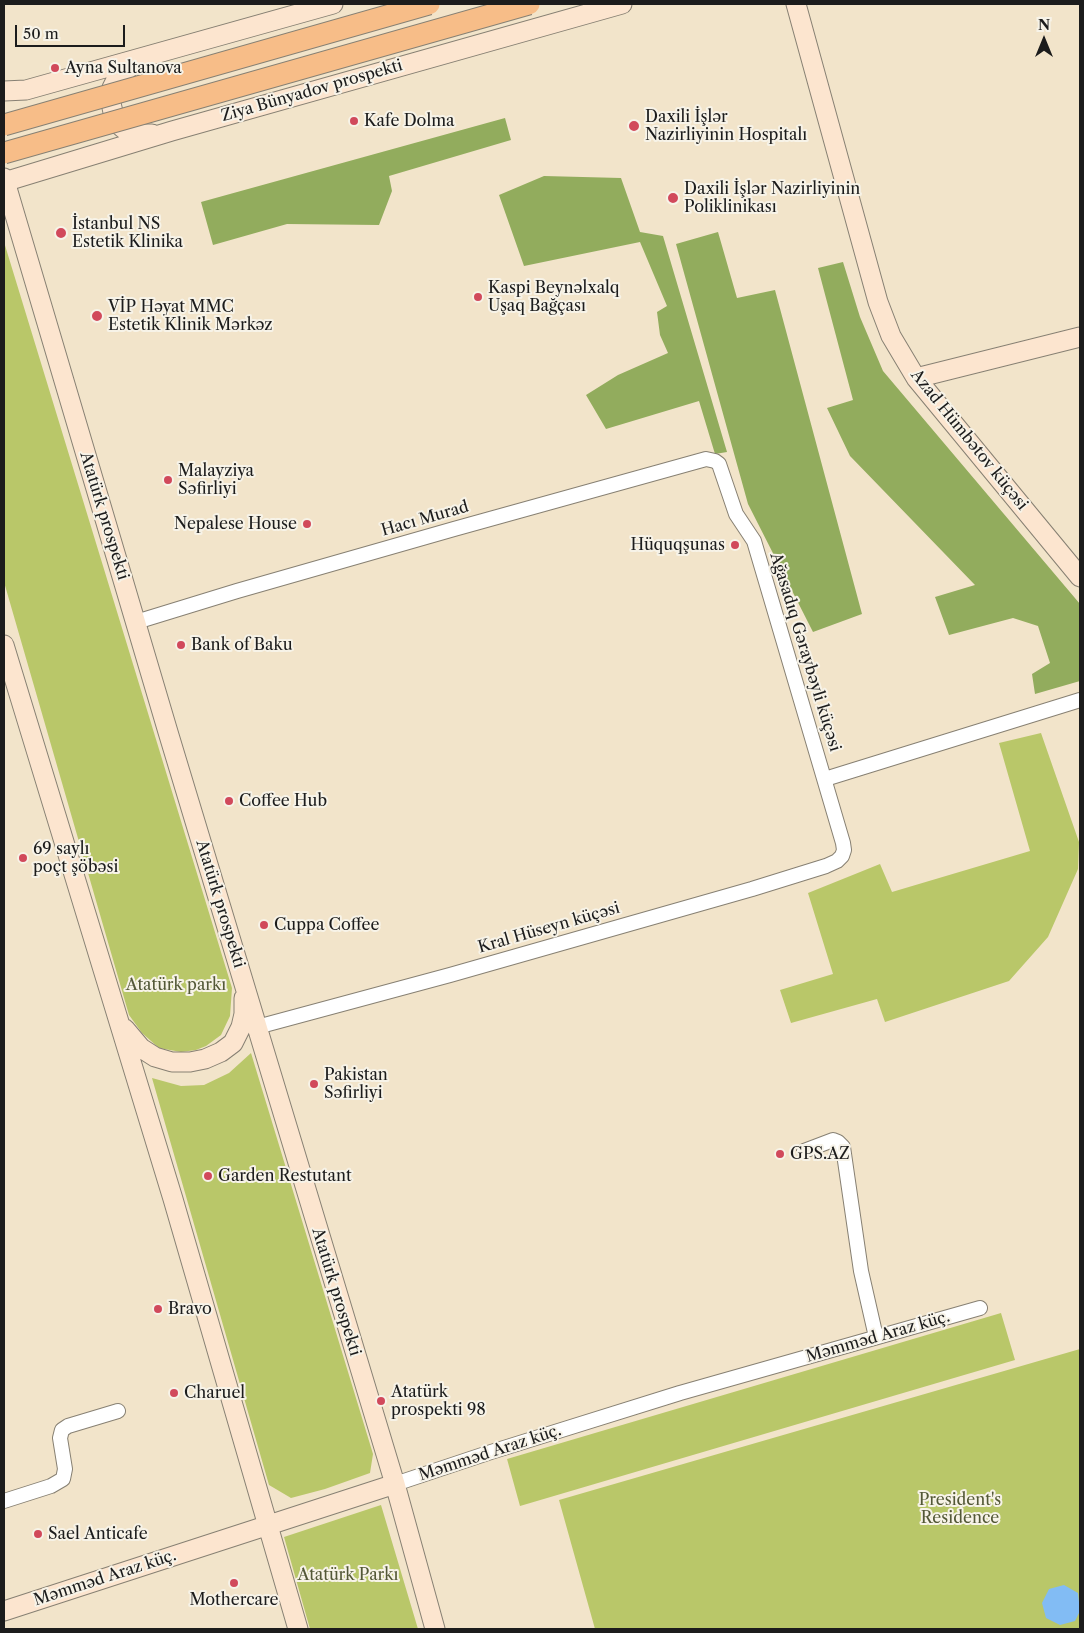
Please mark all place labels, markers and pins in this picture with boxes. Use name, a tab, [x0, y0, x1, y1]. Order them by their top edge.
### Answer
place label: Ayna Sultanova	[65, 58, 182, 78]
marker: Ayna Sultanova	[49, 62, 61, 74]
place label: Daxili İşlər Nazirliyinin Hospitalı	[645, 107, 807, 145]
place label: Kafe Dolma	[364, 111, 454, 131]
marker: Kafe Dolma	[348, 115, 360, 127]
marker: Daxili İşlər Nazirliyinin Hospitalı	[627, 119, 641, 133]
place label: Daxili İşlər Nazirliyinin Poliklinikası	[684, 179, 860, 217]
marker: Daxili İşlər Nazirliyinin Poliklinikası	[666, 191, 680, 205]
place label: İstanbul NS Estetik Klinika	[72, 214, 183, 252]
marker: İstanbul NS Estetik Klinika	[54, 226, 68, 240]
place label: Kaspi Beynəlxalq Uşaq Bağçası	[488, 278, 619, 316]
marker: Kaspi Beynəlxalq Uşaq Bağçası	[472, 291, 484, 303]
place label: VİP Həyat MMC Estetik Klinik Mərkəz	[108, 297, 273, 335]
marker: VİP Həyat MMC Estetik Klinik Mərkəz	[90, 309, 104, 323]
place label: Malayziya Səfirliyi	[178, 461, 254, 499]
marker: Malayziya Səfirliyi	[162, 474, 174, 486]
place label: Nepalese House	[174, 514, 297, 534]
marker: Nepalese House	[301, 518, 313, 530]
place label: Hüquqşunas	[631, 535, 725, 555]
marker: Hüquqşunas	[729, 539, 741, 551]
place label: Bank of Baku	[191, 635, 293, 655]
marker: Bank of Baku	[175, 639, 187, 651]
place label: Coffee Hub	[239, 791, 327, 811]
marker: Coffee Hub	[223, 795, 235, 807]
place label: 69 saylı poçt şöbəsi	[33, 839, 118, 877]
marker: 69 saylı poçt şöbəsi	[17, 852, 29, 864]
place label: Cuppa Coffee	[274, 915, 379, 935]
marker: Cuppa Coffee	[258, 919, 270, 931]
place label: Pakistan Səfirliyi	[324, 1065, 388, 1103]
marker: Pakistan Səfirliyi	[308, 1078, 320, 1090]
place label: GPS.AZ	[790, 1144, 850, 1164]
marker: GPS.AZ	[774, 1148, 786, 1160]
place label: Garden Restutant	[218, 1166, 352, 1186]
marker: Garden Restutant	[202, 1170, 214, 1182]
place label: Bravo	[168, 1299, 212, 1319]
marker: Bravo	[152, 1303, 164, 1315]
place label: Atatürk prospekti 98	[391, 1382, 486, 1420]
place label: Charuel	[184, 1383, 245, 1403]
marker: Charuel	[168, 1387, 180, 1399]
marker: Atatürk prospekti 98	[375, 1395, 387, 1407]
place label: Sael Anticafe	[48, 1524, 148, 1544]
marker: Sael Anticafe	[32, 1528, 44, 1540]
marker: Mothercare	[228, 1577, 240, 1589]
place label: Mothercare	[189, 1590, 279, 1610]

